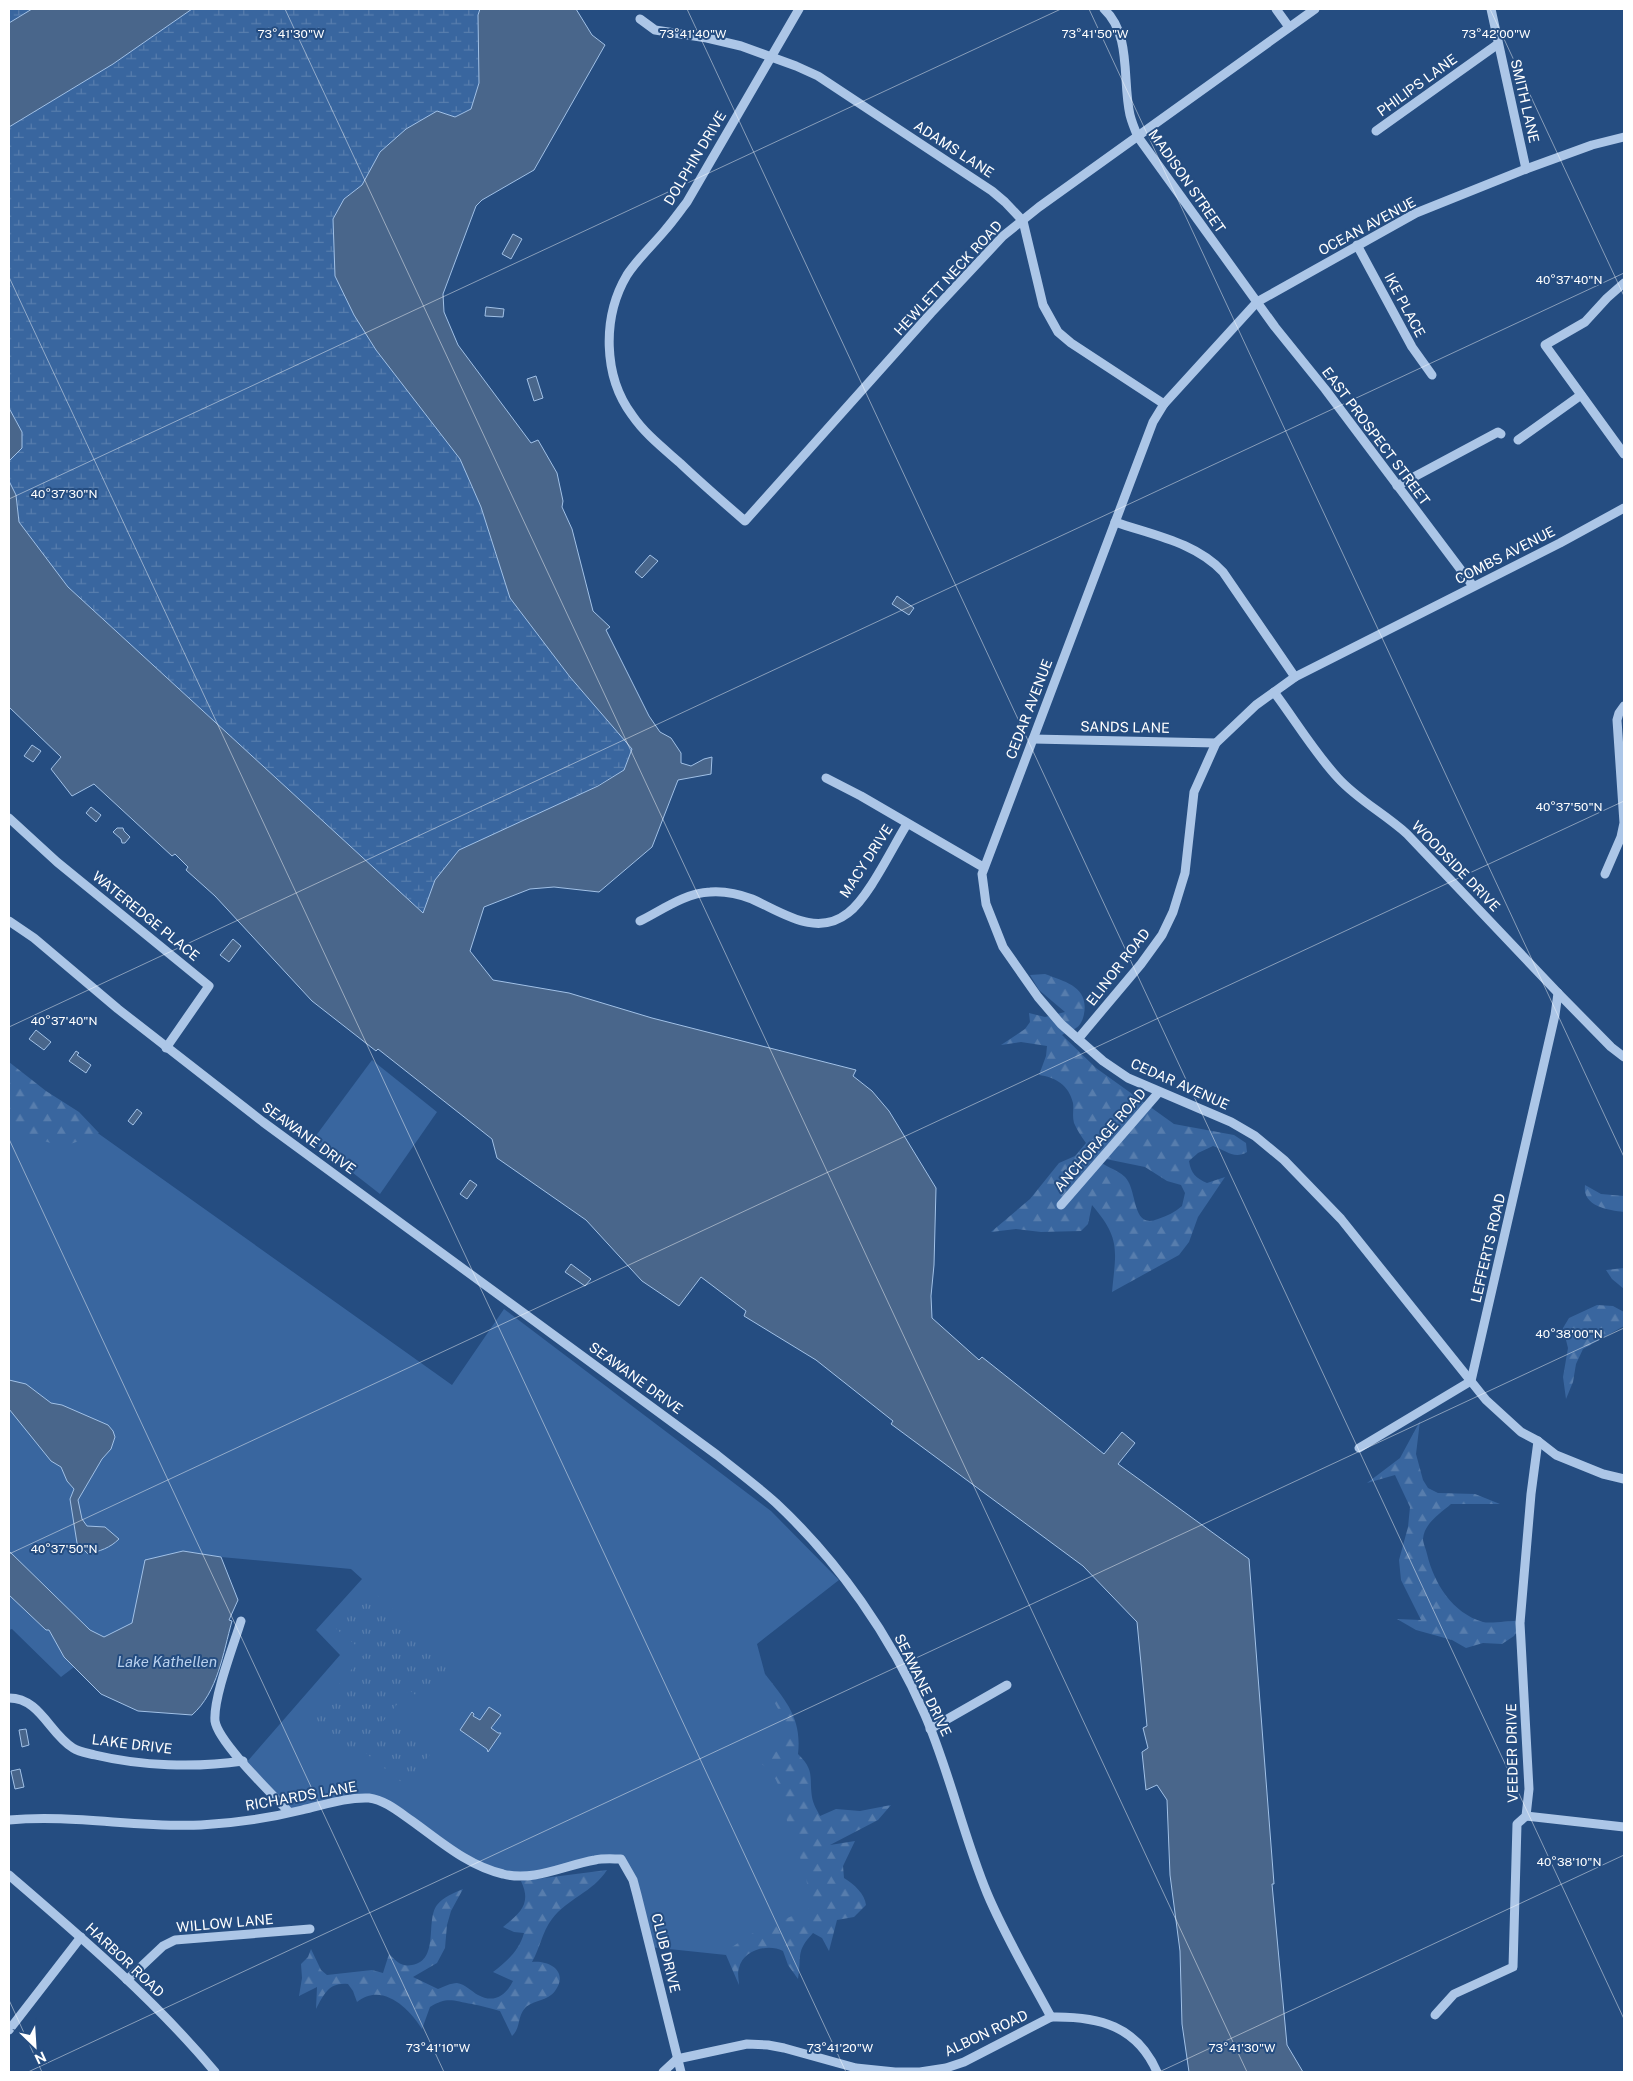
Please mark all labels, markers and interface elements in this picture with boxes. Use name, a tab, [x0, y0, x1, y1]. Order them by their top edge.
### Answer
text: 73°41'30"W	[258, 27, 325, 41]
text: 73°41'40"W	[660, 27, 727, 41]
text: 73°41'50"W	[1061, 27, 1129, 41]
text: 73°42'00"W	[1462, 27, 1531, 41]
street label: PHILIPS LANE	[1374, 51, 1460, 119]
street label: SMITH LANE	[1508, 57, 1542, 145]
street label: DOLPHIN DRIVE	[661, 108, 729, 208]
street label: ADAMS LANE	[911, 117, 997, 181]
street label: MADISON STREET	[1145, 126, 1229, 236]
street label: OCEAN AVENUE	[1316, 194, 1418, 258]
street label: HEWLETT NECK ROAD	[891, 217, 1005, 339]
street label: IKE PLACE	[1381, 270, 1429, 340]
text: 40°37'40"N	[1535, 273, 1603, 287]
street label: EAST PROSPECT STREET	[1319, 364, 1433, 508]
text: 40°37'30"N	[31, 487, 97, 501]
street label: COMBS AVENUE	[1452, 523, 1558, 587]
street label: CEDAR AVENUE	[1003, 657, 1055, 761]
street label: SANDS LANE	[1080, 718, 1170, 736]
text: 40°37'50"N	[1535, 800, 1603, 814]
street label: WOODSIDE DRIVE	[1409, 817, 1503, 915]
street label: MACY DRIVE	[836, 821, 896, 901]
street label: WATEREDGE PLACE	[89, 868, 203, 964]
street label: ELINOR ROAD	[1083, 925, 1153, 1009]
text: 40°37'40"N	[30, 1014, 98, 1028]
street label: CEDAR AVENUE	[1128, 1055, 1232, 1113]
street label: ANCHORAGE ROAD	[1051, 1085, 1149, 1195]
street label: SEAWANE DRIVE	[259, 1099, 359, 1177]
street label: LEFFERTS ROAD	[1468, 1192, 1508, 1304]
text: 40°38'00"N	[1535, 1327, 1603, 1341]
street label: SEAWANE DRIVE	[586, 1339, 686, 1417]
text: 40°37'50"N	[30, 1542, 98, 1556]
street label: SEAWANE DRIVE	[891, 1631, 955, 1739]
water label: Lake Kathellen	[117, 1653, 217, 1670]
street label: VEEDER DRIVE	[1503, 1703, 1521, 1803]
street label: LAKE DRIVE	[91, 1731, 173, 1757]
street label: RICHARDS LANE	[244, 1778, 358, 1814]
text: 40°38'10"N	[1536, 1855, 1602, 1869]
street label: WILLOW LANE	[176, 1911, 274, 1935]
street label: CLUB DRIVE	[648, 1912, 684, 1994]
street label: HARBOR ROAD	[82, 1920, 168, 2000]
street label: ALBON ROAD	[942, 2007, 1030, 2059]
north arrow	[10, 2021, 60, 2071]
text: 73°41'10"W	[406, 2041, 471, 2055]
text: 73°41'20"W	[807, 2041, 874, 2055]
text: 73°41'30"W	[1209, 2041, 1276, 2055]
text: N	[32, 2048, 49, 2067]

